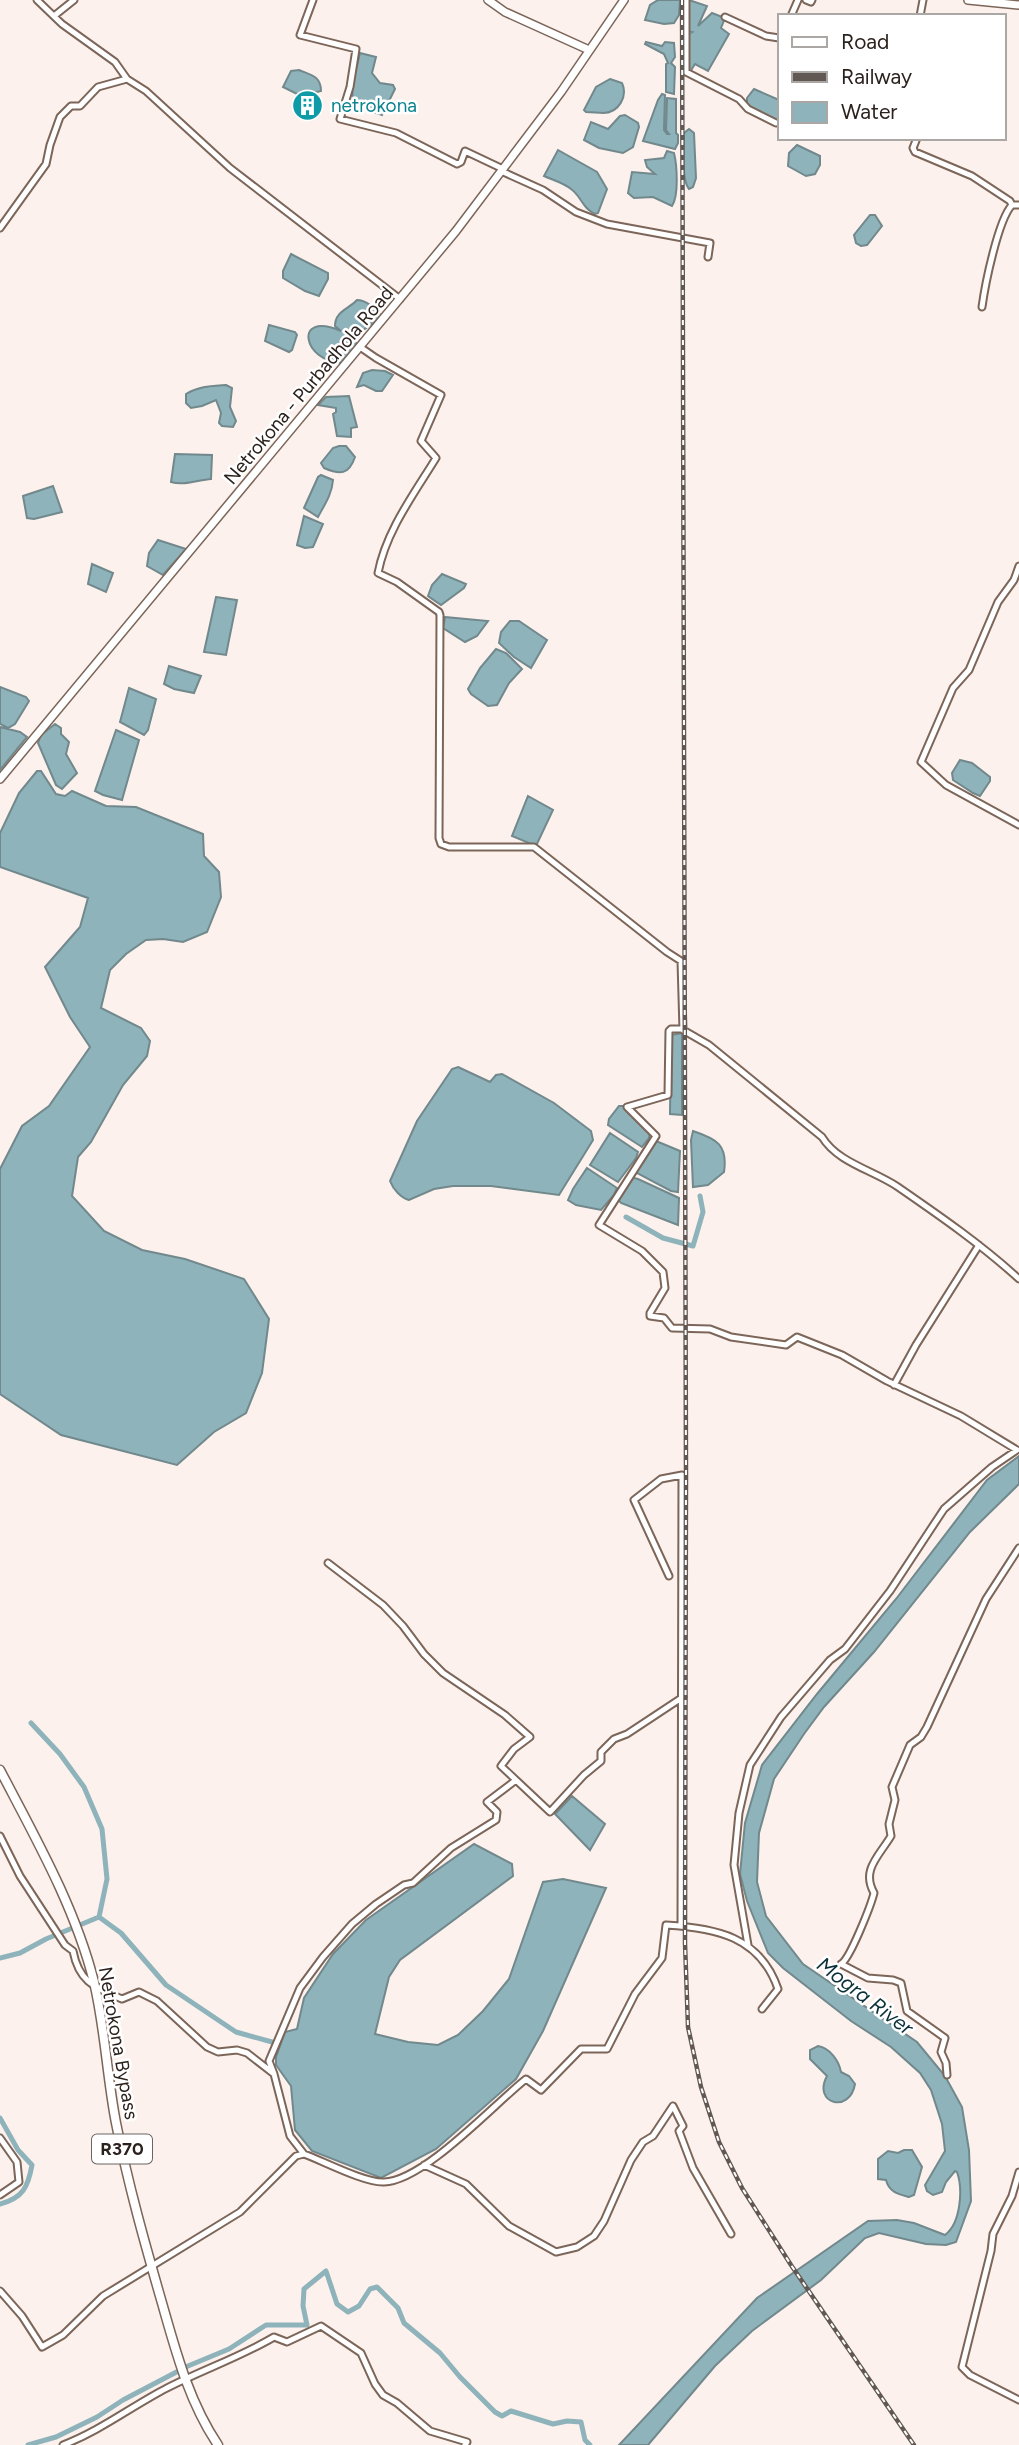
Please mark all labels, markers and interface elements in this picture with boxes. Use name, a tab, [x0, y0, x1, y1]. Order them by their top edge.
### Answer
legend	[778, 14, 1005, 140]
text: Road	[841, 29, 889, 54]
text: Railway	[841, 64, 912, 89]
building icon: netrokona	[291, 88, 325, 122]
place label: netrokona	[331, 94, 417, 117]
text: Water	[841, 99, 897, 124]
street label: Netrokona - Purbadhola Road	[219, 282, 398, 489]
water label: Mogra River	[812, 1951, 919, 2040]
street label: Netrokona Bypass	[94, 1965, 143, 2122]
road number: R370	[92, 2134, 152, 2164]

